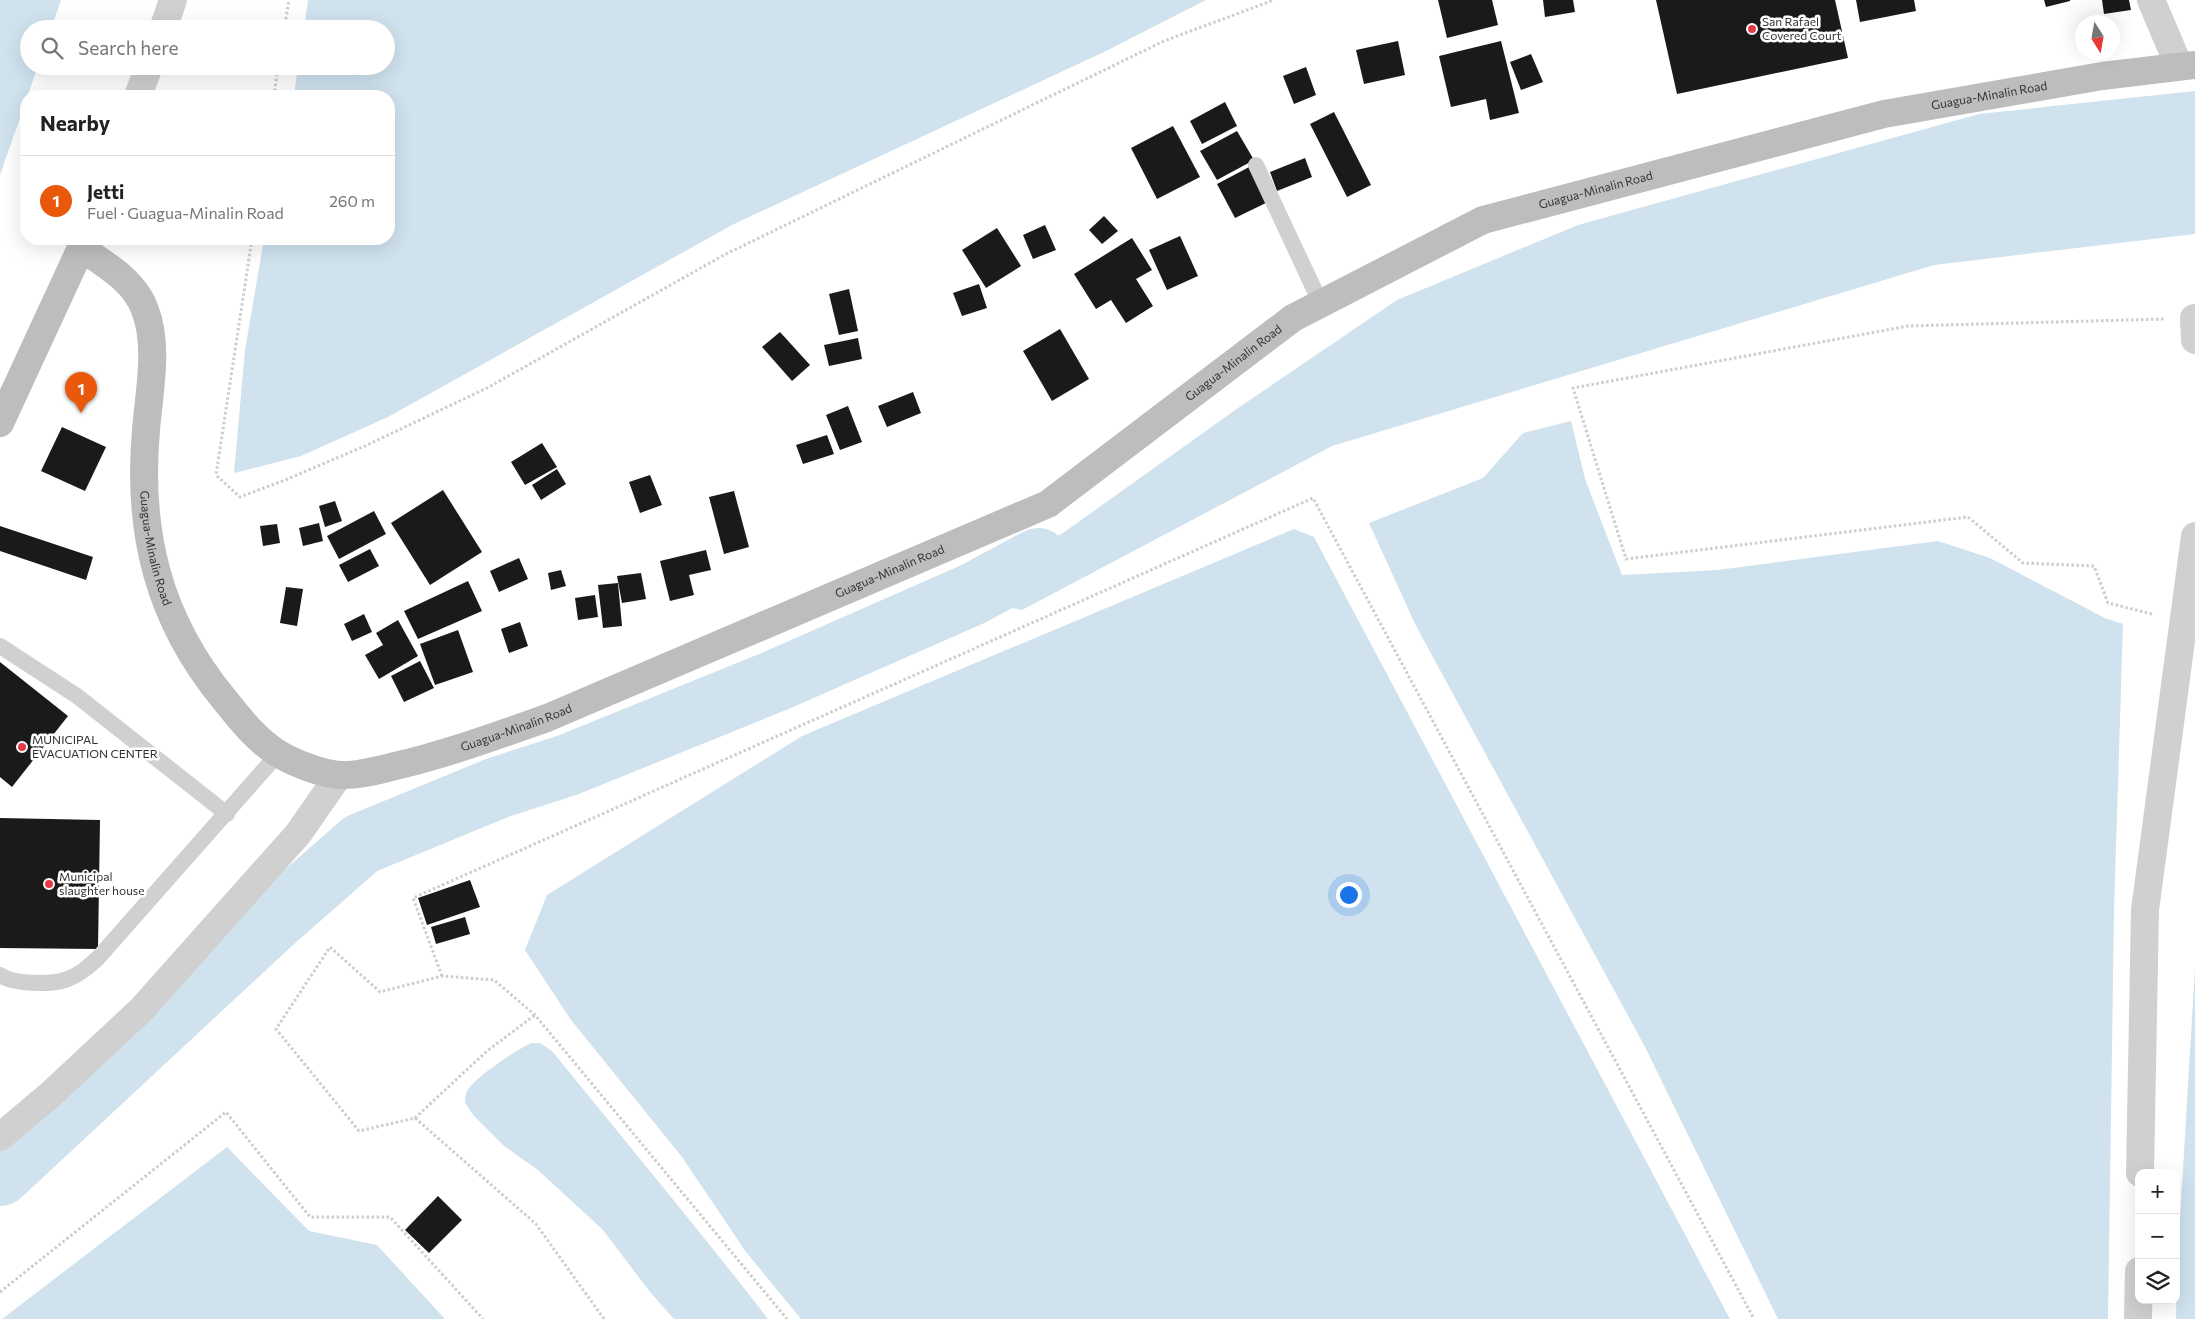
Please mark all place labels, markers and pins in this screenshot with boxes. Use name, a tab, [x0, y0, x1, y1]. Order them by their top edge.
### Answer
place label: San Rafael Covered Court	[1762, 14, 1841, 42]
marker: San Rafael Covered Court	[1746, 23, 1758, 35]
pin: 1	[65, 372, 97, 413]
place label: MUNICIPAL EVACUATION CENTER	[32, 732, 158, 760]
marker: MUNICIPAL EVACUATION CENTER	[16, 741, 28, 753]
place label: Municipal slaughter house	[59, 869, 145, 897]
marker: Municipal slaughter house	[43, 878, 55, 890]

